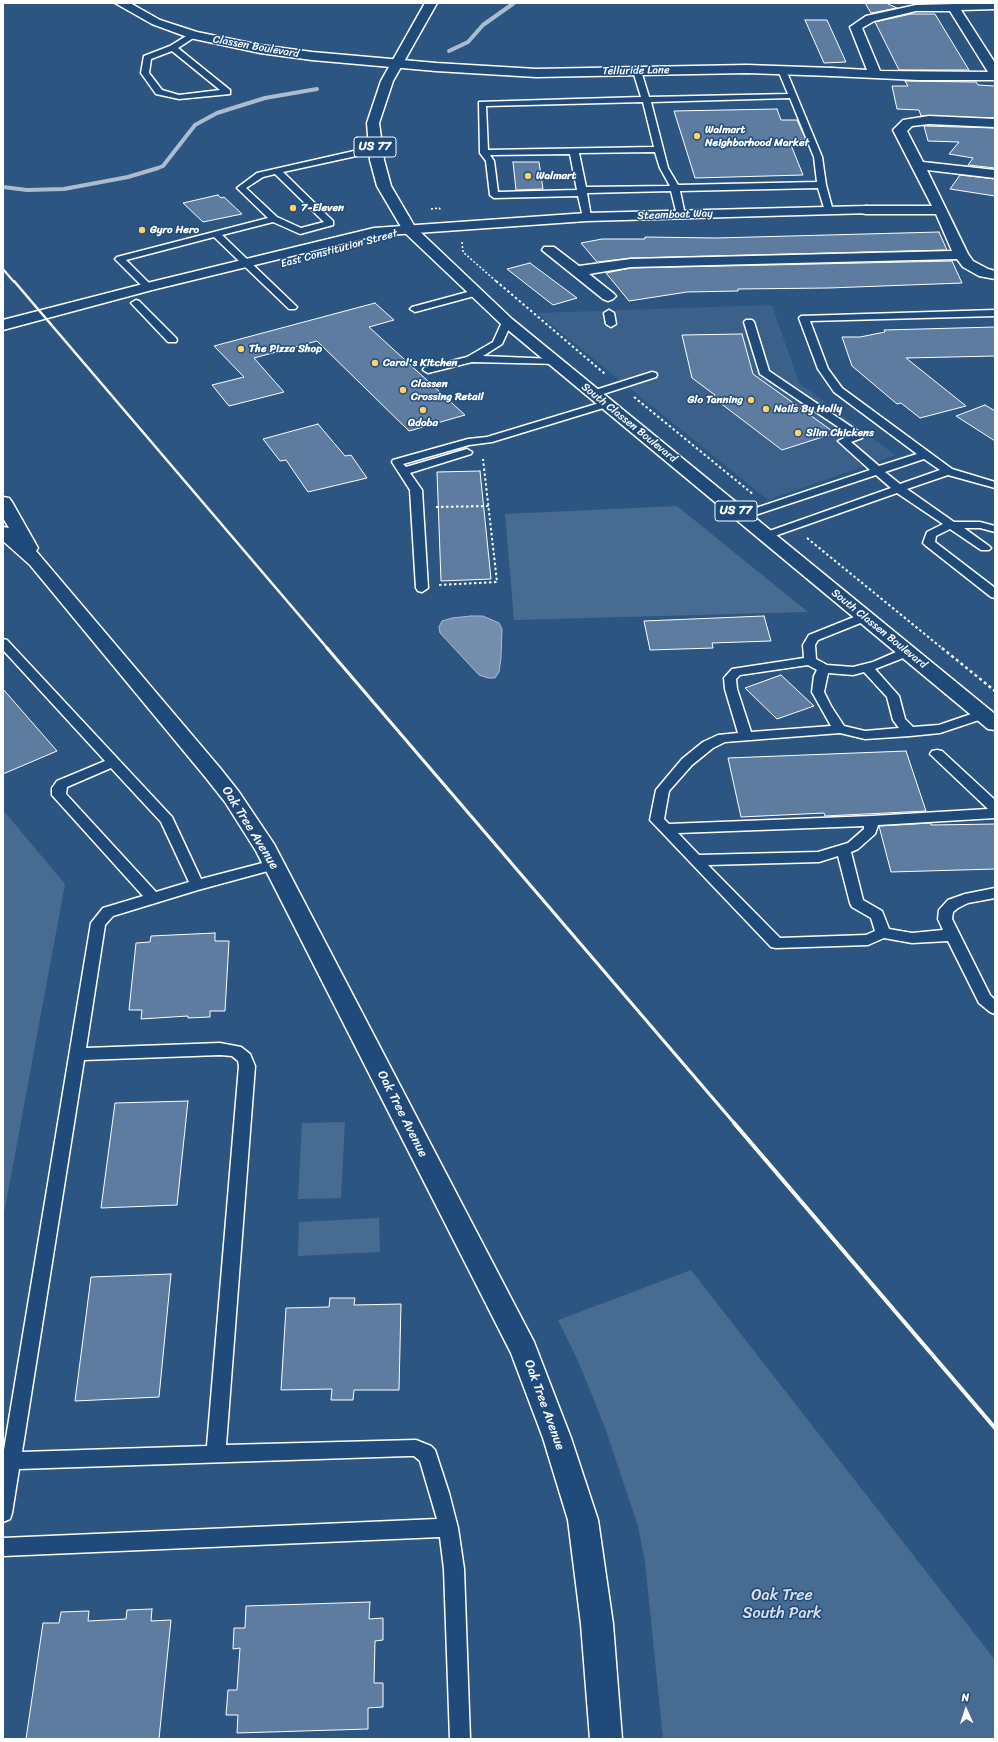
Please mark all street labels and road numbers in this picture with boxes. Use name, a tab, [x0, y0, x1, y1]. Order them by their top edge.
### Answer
street label: Classen Boulevard	[212, 33, 300, 61]
street label: Telluride Lane	[602, 64, 670, 78]
road number: US 77	[354, 137, 396, 157]
street label: Steamboat Way	[637, 207, 713, 223]
street label: East Constitution Street	[279, 227, 399, 271]
street label: South Classen Boulevard	[579, 380, 679, 466]
road number: US 77	[715, 501, 757, 521]
street label: South Classen Boulevard	[829, 586, 929, 672]
street label: Oak Tree Avenue	[218, 784, 282, 872]
street label: Oak Tree Avenue	[374, 1068, 430, 1160]
street label: Oak Tree Avenue	[520, 1358, 568, 1452]

